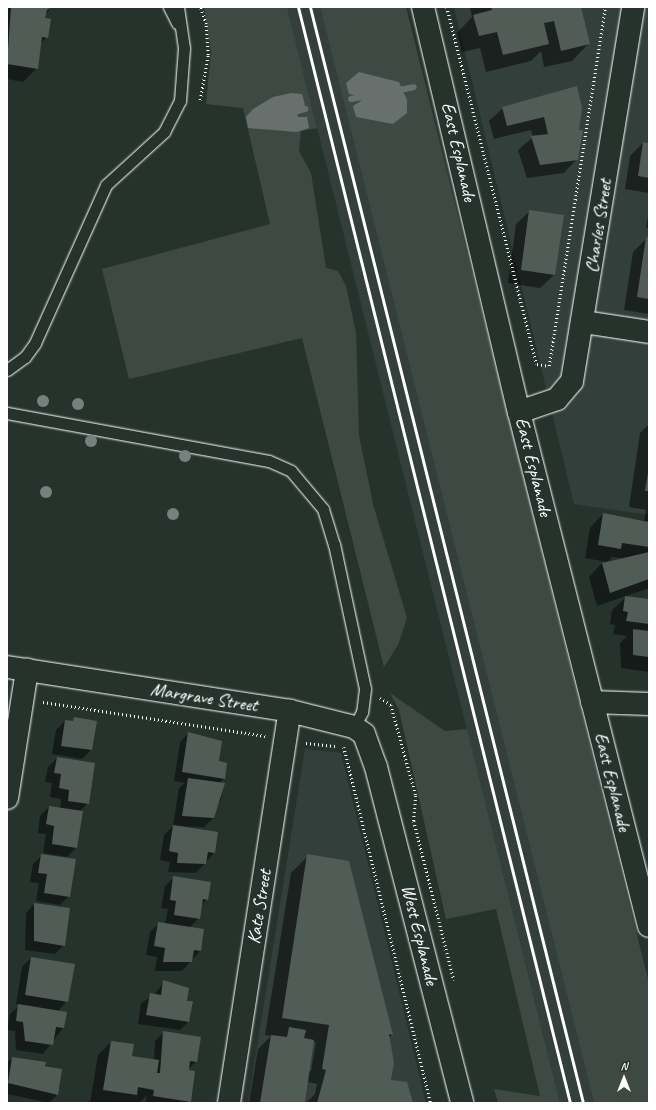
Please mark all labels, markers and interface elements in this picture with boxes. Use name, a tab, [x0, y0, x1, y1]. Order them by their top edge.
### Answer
street label: East Esplanade	[436, 100, 480, 204]
street label: Charles Street	[580, 177, 618, 275]
street label: East Esplanade	[510, 415, 556, 519]
street label: Margrave Street	[149, 678, 259, 718]
street label: East Esplanade	[589, 730, 635, 834]
street label: Kate Street	[243, 868, 277, 946]
street label: West Esplanade	[396, 883, 442, 987]
north arrow	[604, 1058, 644, 1098]
text: N	[621, 1059, 627, 1073]

